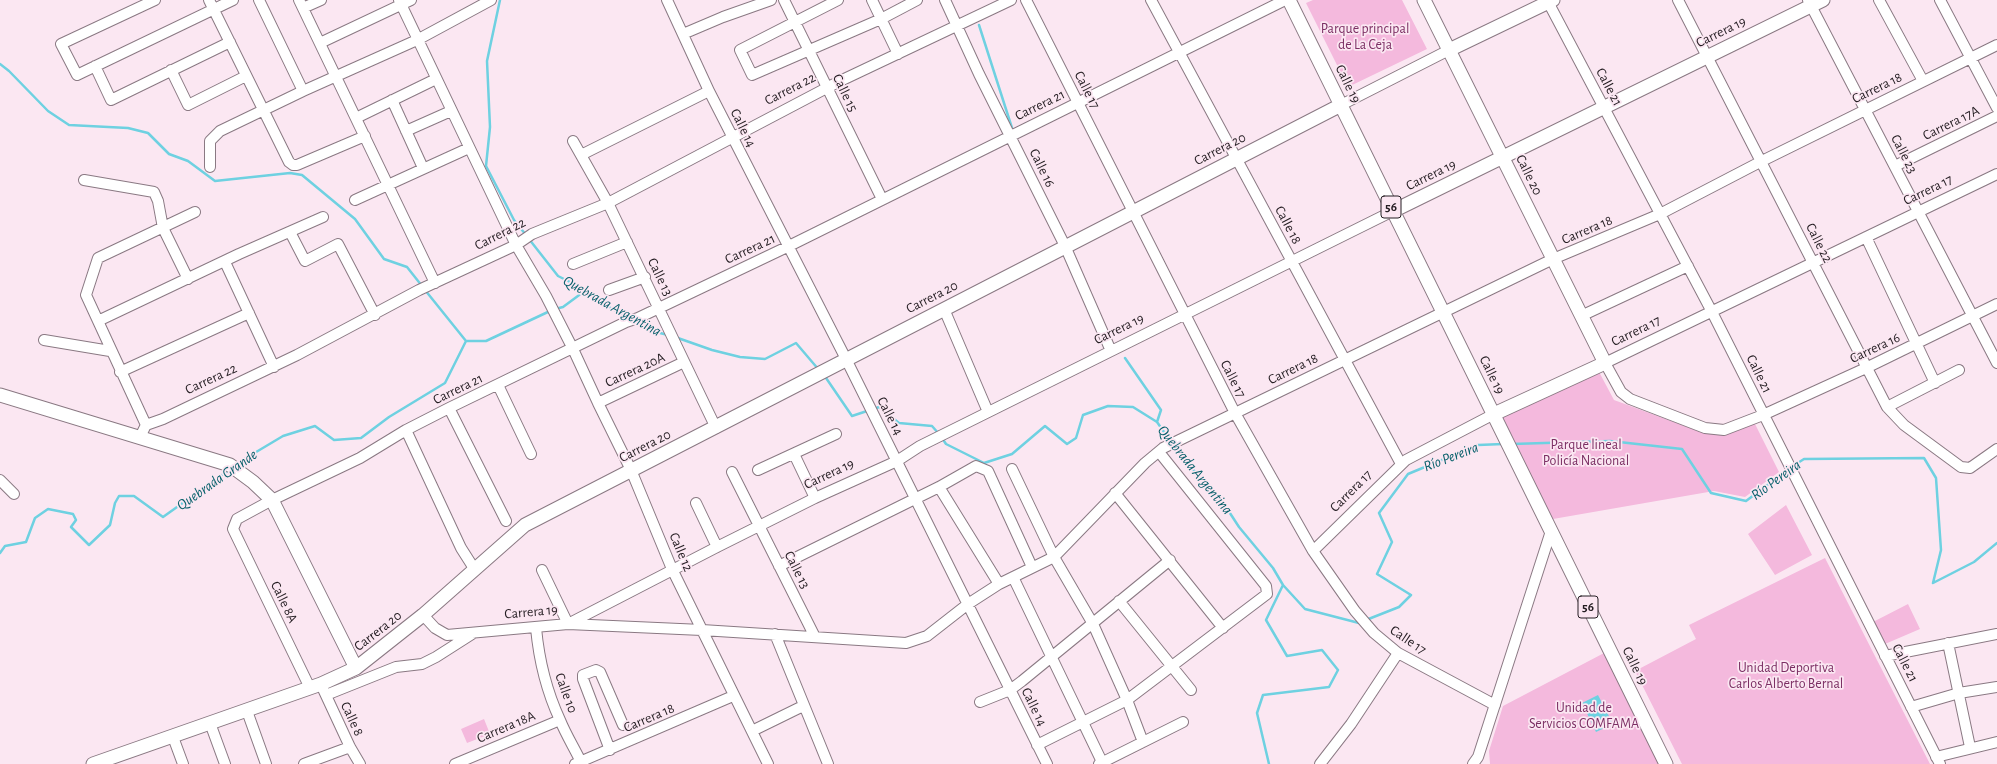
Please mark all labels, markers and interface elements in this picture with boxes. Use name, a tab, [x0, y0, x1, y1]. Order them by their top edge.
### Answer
street label: Carrera 19	[1693, 13, 1749, 51]
park label: Parque principal de La Ceja	[1321, 21, 1409, 54]
street label: Calle 19	[1332, 62, 1364, 106]
street label: Calle 21	[1592, 65, 1626, 109]
street label: Calle 17	[1070, 68, 1104, 112]
street label: Carrera 22	[762, 69, 818, 109]
street label: Carrera 18	[1849, 69, 1905, 107]
street label: Calle 15	[829, 71, 861, 115]
street label: Carrera 21	[1012, 86, 1068, 124]
street label: Carrera 17A	[1920, 102, 1982, 144]
street label: Calle 14	[726, 106, 760, 150]
street label: Carrera 20	[1191, 129, 1249, 169]
street label: Calle 23	[1887, 132, 1921, 176]
street label: Calle 16	[1026, 146, 1058, 190]
street label: Calle 20	[1512, 152, 1546, 198]
street label: Carrera 19	[1403, 156, 1459, 194]
street label: Carrera 17	[1901, 171, 1955, 209]
road number: 56	[1381, 196, 1401, 218]
street label: Calle 18	[1271, 203, 1305, 247]
street label: Carrera 18	[1559, 212, 1615, 248]
street label: Carrera 22	[472, 214, 528, 254]
street label: Calle 22	[1802, 220, 1836, 266]
street label: Carrera 21	[722, 230, 778, 268]
street label: Calle 13	[644, 255, 676, 299]
water label: Quebrada Argentina	[560, 272, 664, 340]
street label: Carrera 20	[903, 277, 961, 317]
street label: Carrera 19	[1091, 310, 1147, 348]
street label: Carrera 17	[1609, 312, 1663, 350]
street label: Carrera 16	[1847, 329, 1903, 367]
street label: Carrera 20A	[602, 349, 668, 391]
street label: Carrera 18	[1265, 350, 1321, 388]
street label: Calle 21	[1743, 352, 1775, 396]
street label: Calle 19	[1476, 353, 1508, 397]
street label: Calle 17	[1216, 357, 1250, 401]
street label: Carrera 22	[183, 360, 239, 398]
street label: Carrera 21	[430, 370, 486, 408]
street label: Calle 14	[873, 394, 907, 438]
water label: Quebrada Argentina	[1154, 422, 1236, 518]
street label: Carrera 20	[616, 426, 674, 466]
park label: Parque lineal Policía Nacional	[1543, 437, 1629, 470]
water label: Río Pereira	[1421, 438, 1481, 476]
water label: Quebrada Grande	[173, 446, 261, 514]
street label: Carrera 19	[801, 455, 857, 493]
water label: Río Pereira	[1748, 456, 1804, 504]
street label: Carrera 17	[1326, 466, 1376, 516]
street label: Calle 12	[665, 530, 697, 574]
street label: Calle 13	[780, 548, 814, 592]
street label: Calle 8A	[267, 578, 301, 626]
road number: 56	[1578, 596, 1598, 618]
street label: Carrera 19	[504, 601, 558, 623]
street label: Carrera 20	[351, 607, 405, 655]
street label: Calle 17	[1387, 622, 1429, 658]
street label: Calle 21	[1888, 641, 1922, 685]
street label: Calle 19	[1619, 644, 1651, 688]
park label: Unidad Deportiva Carlos Alberto Bernal	[1729, 660, 1843, 692]
street label: Calle 10	[551, 671, 581, 715]
street label: Calle 14	[1017, 685, 1051, 729]
street label: Calle 8	[337, 699, 367, 739]
street label: Carrera 18	[621, 700, 677, 736]
park label: Unidad de Servicios COMFAMA	[1529, 700, 1639, 732]
street label: Carrera 18A	[474, 707, 538, 747]

